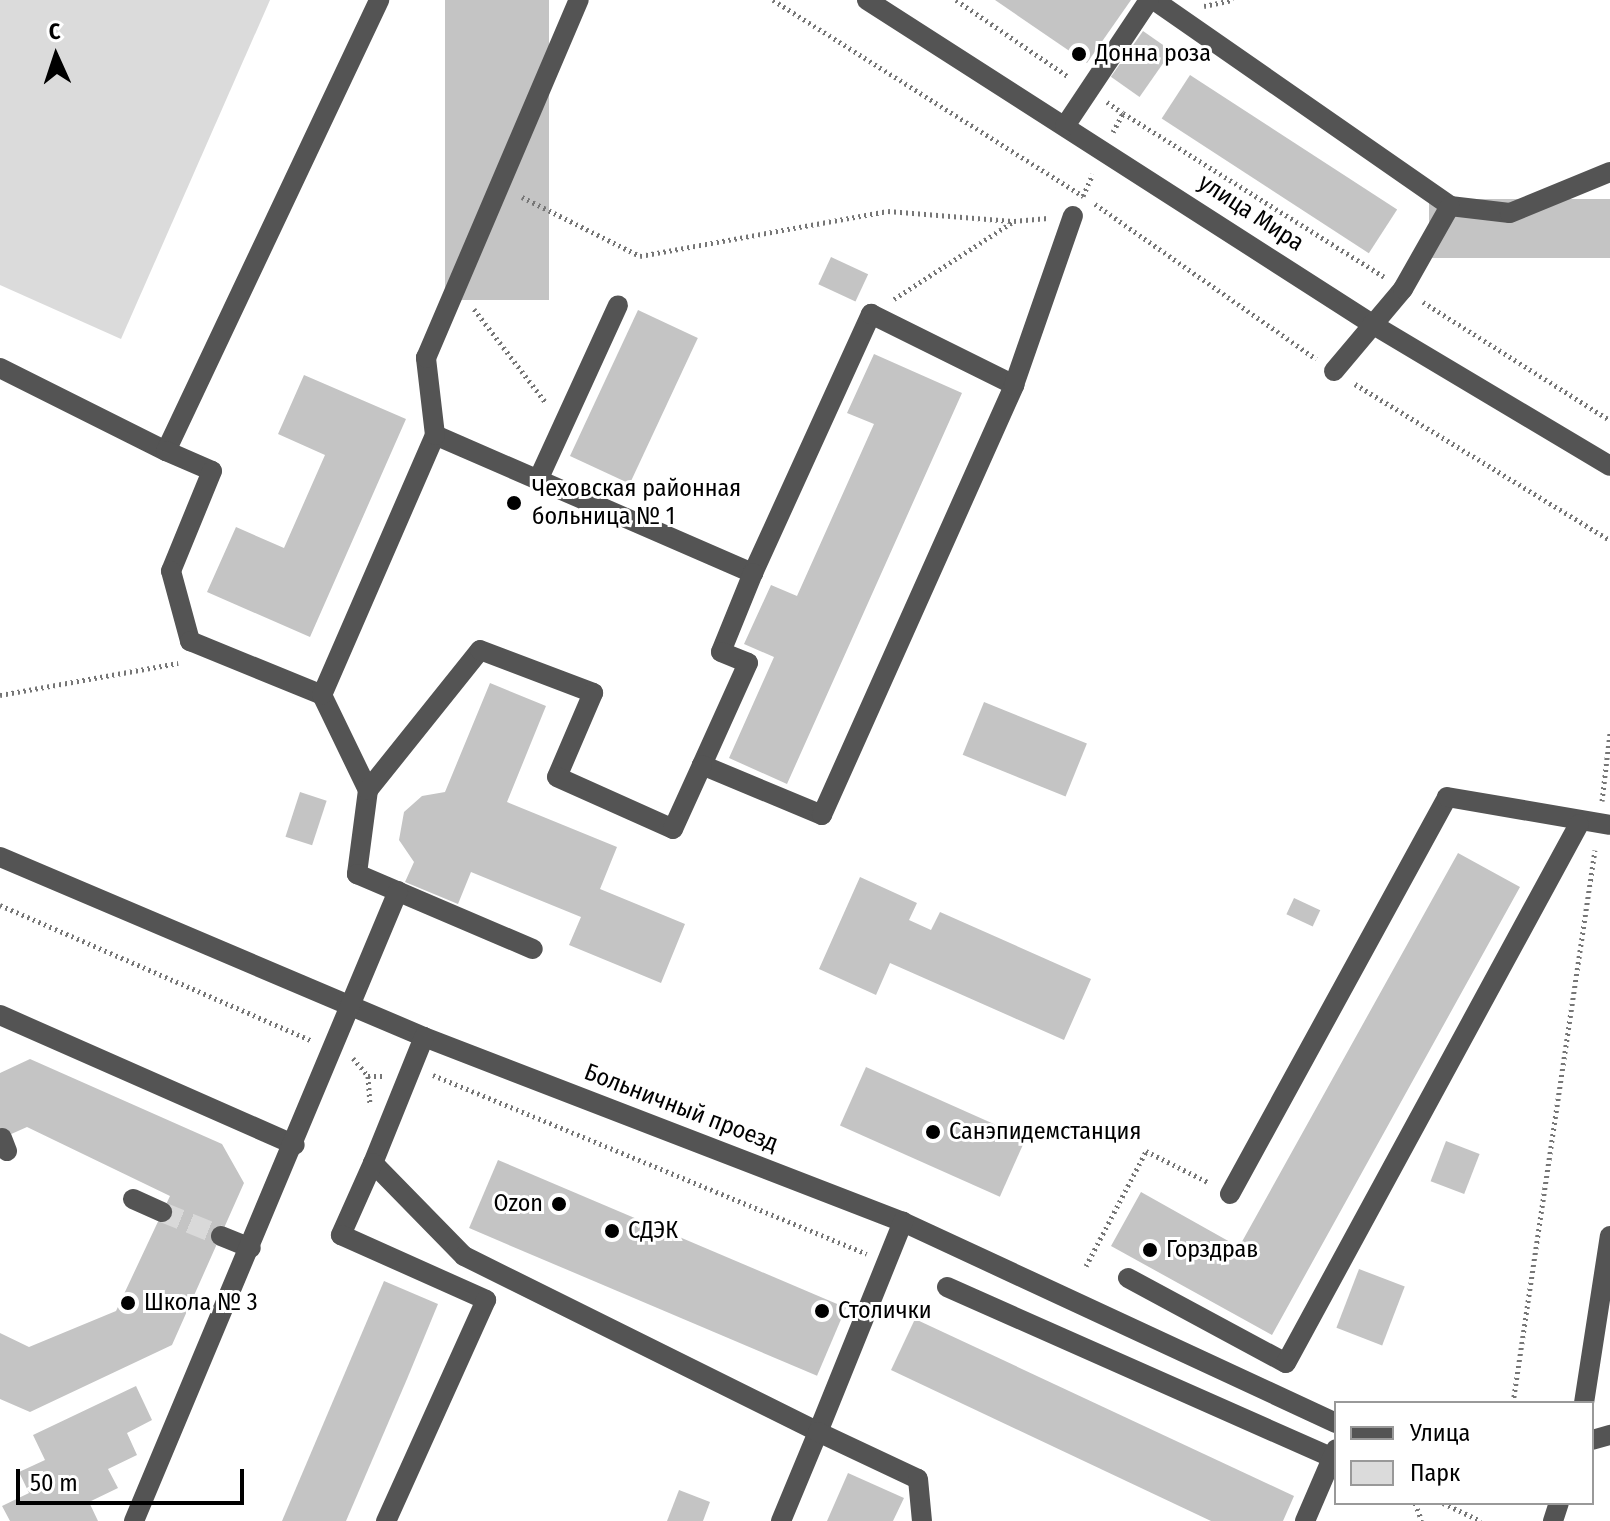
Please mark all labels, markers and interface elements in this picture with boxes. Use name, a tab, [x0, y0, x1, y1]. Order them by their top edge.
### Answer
north arrow	[16, 16, 96, 96]
text: С	[48, 18, 61, 45]
place label: Донна роза	[1095, 40, 1211, 68]
marker: Донна роза	[1070, 45, 1088, 63]
street label: улица Мира	[1193, 168, 1309, 258]
place label: Чеховская районная больница № 1	[532, 475, 741, 531]
marker: Чеховская районная больница № 1	[503, 492, 525, 514]
street label: Больничный проезд	[580, 1058, 782, 1158]
place label: Санэпидемстанция	[949, 1118, 1141, 1146]
marker: Санэпидемстанция	[924, 1123, 942, 1141]
place label: Ozon	[494, 1190, 543, 1218]
marker: Ozon	[550, 1195, 568, 1213]
place label: СДЭК	[628, 1217, 678, 1245]
marker: СДЭК	[603, 1222, 621, 1240]
place label: Горздрав	[1166, 1236, 1258, 1264]
marker: Горздрав	[1141, 1241, 1159, 1259]
place label: Школа № 3	[144, 1289, 258, 1317]
marker: Школа № 3	[119, 1294, 137, 1312]
place label: Столички	[838, 1297, 932, 1325]
marker: Столички	[813, 1302, 831, 1320]
legend	[1334, 1401, 1594, 1505]
text: Улица	[1410, 1419, 1470, 1447]
scale bar	[20, 1453, 248, 1503]
text: Парк	[1410, 1459, 1460, 1487]
text: 50 m	[30, 1469, 78, 1497]

